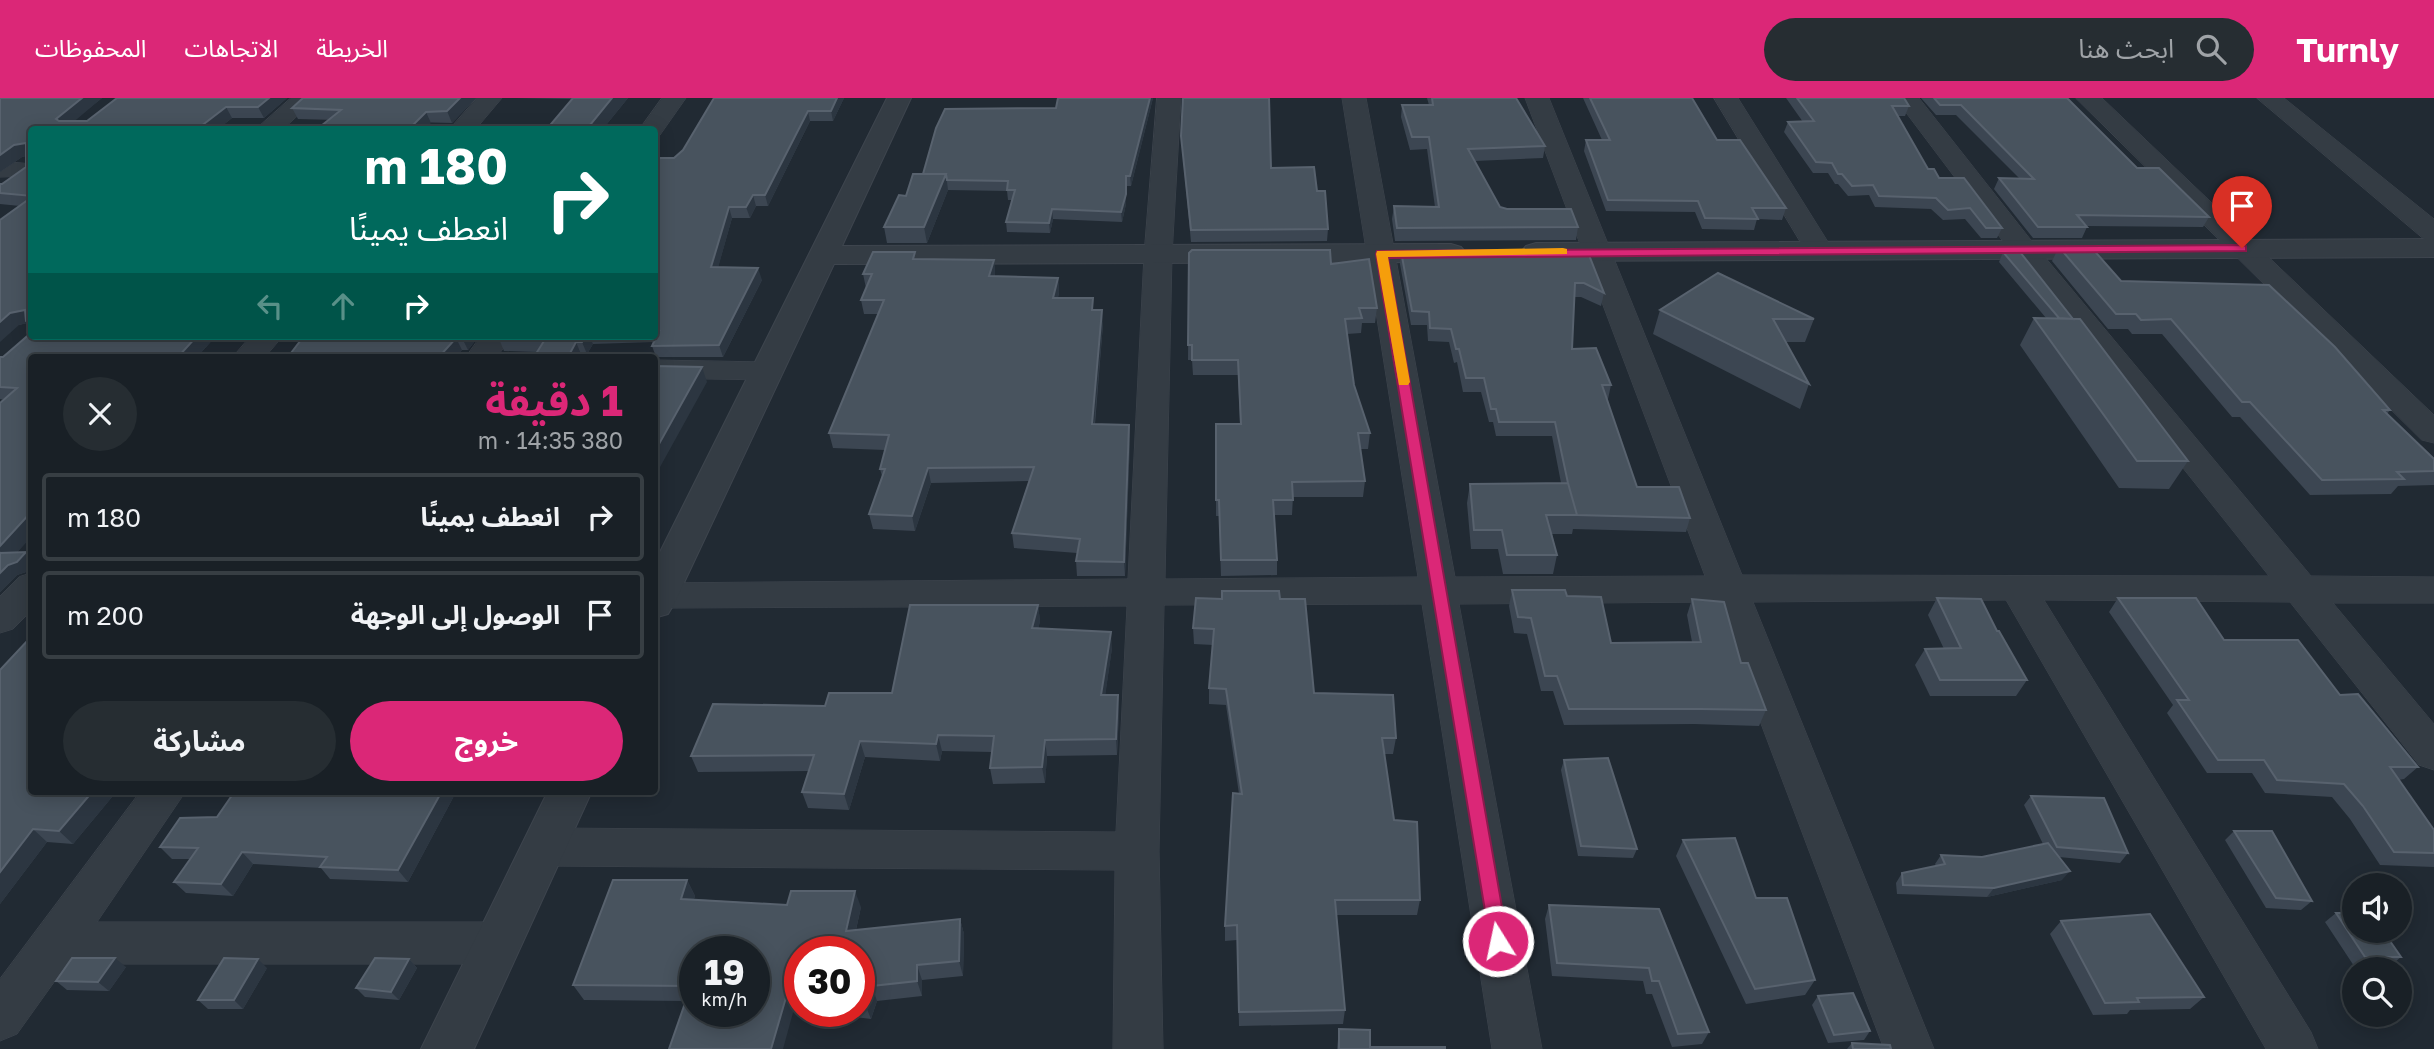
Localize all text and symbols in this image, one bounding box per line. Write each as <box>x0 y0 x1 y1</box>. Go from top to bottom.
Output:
search box <box>1764 18 2254 81</box>
icon: search <box>2192 30 2230 68</box>
text: Turnly <box>2296 30 2399 69</box>
text: المحفوظات <box>35 33 146 62</box>
text: الاتجاهات <box>184 33 278 62</box>
text: الخريطة <box>316 33 388 62</box>
text: ابحث هنا <box>2078 33 2174 64</box>
text: 180 m <box>364 136 508 195</box>
icon: right <box>532 154 623 245</box>
pin <box>2212 176 2272 248</box>
icon: arrive <box>2223 187 2261 225</box>
text: انعطف يمينًا <box>349 209 508 247</box>
icon: left <box>251 287 289 325</box>
icon: ahead <box>324 287 362 325</box>
icon: right <box>397 287 435 325</box>
text: 1 دقيقة <box>485 375 623 425</box>
button: close <box>63 377 137 451</box>
text: 380 m · 14:35 <box>478 426 623 454</box>
icon: right <box>581 498 619 536</box>
text: انعطف يمينًا <box>421 501 560 532</box>
text: 180 m <box>67 502 141 533</box>
icon: arrive <box>581 596 619 634</box>
text: الوصول إلى الوجهة <box>351 599 560 630</box>
text: 200 m <box>67 600 144 631</box>
button: مشاركة <box>63 701 336 781</box>
button: خروج <box>350 701 623 781</box>
map controls <box>2342 873 2412 1027</box>
button: sound <box>2342 873 2412 943</box>
position arrow <box>1461 904 1535 978</box>
speed limit sign: 30 <box>784 936 875 1027</box>
text: 19 <box>704 951 745 993</box>
button: search <box>2342 957 2412 1027</box>
text: km/h <box>702 988 747 1010</box>

